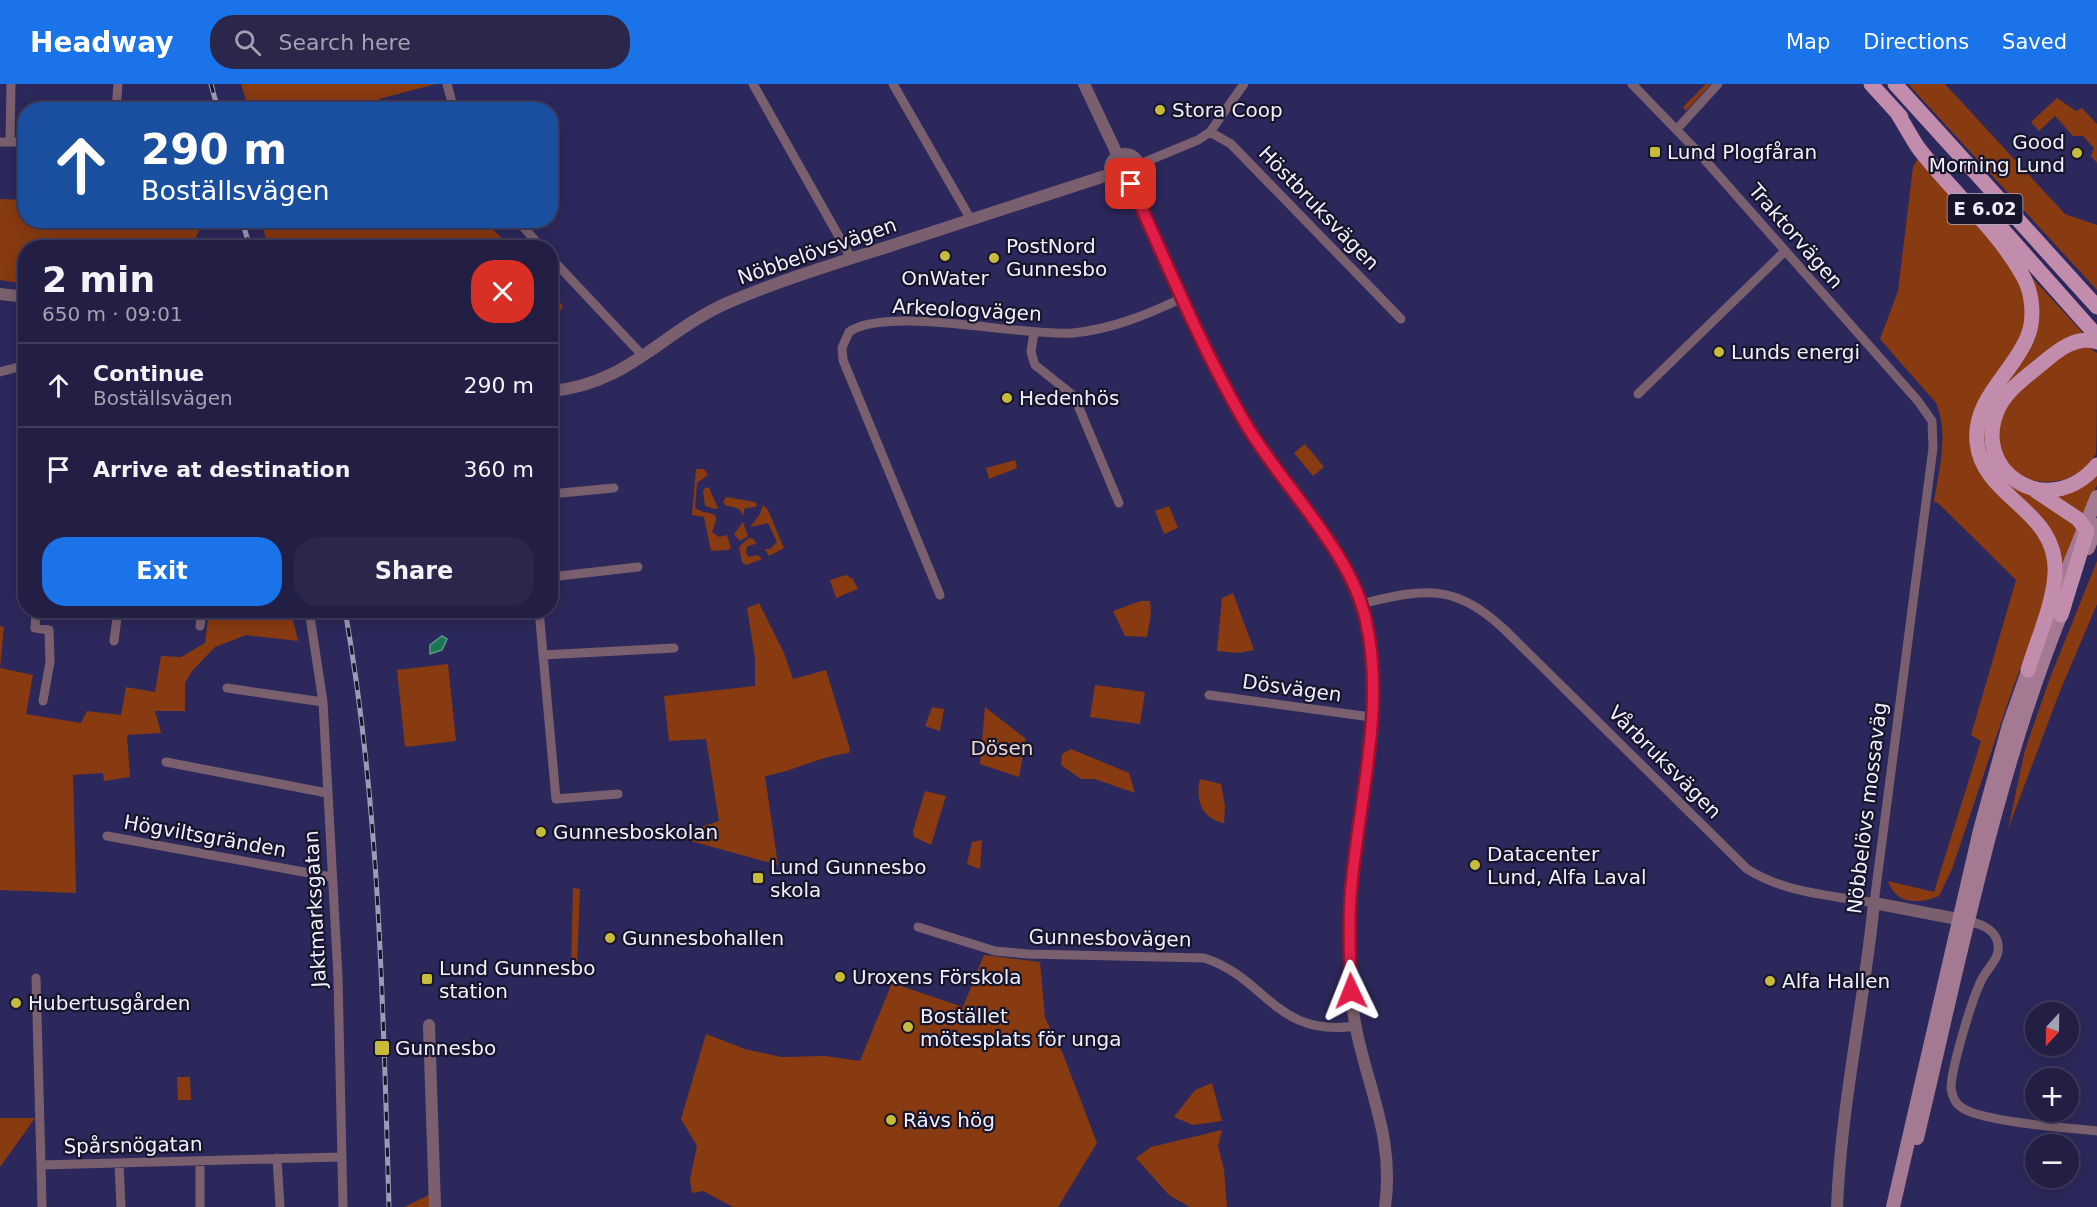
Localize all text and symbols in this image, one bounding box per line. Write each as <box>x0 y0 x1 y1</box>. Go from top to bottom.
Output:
search box <box>210 15 630 69</box>
text: Headway <box>30 26 174 59</box>
icon: search <box>231 26 264 59</box>
text: Search here <box>279 30 411 55</box>
text: Map <box>1786 30 1830 54</box>
text: Directions <box>1863 30 1969 54</box>
text: Saved <box>2002 30 2067 54</box>
place label: Stora Coop <box>1172 98 1283 122</box>
marker: Stora Coop <box>1153 103 1167 117</box>
text: 290 m <box>141 125 287 174</box>
icon: ahead <box>42 126 120 204</box>
place label: Good Morning Lund <box>1929 130 2065 177</box>
place label: Lund Plogfåran <box>1667 140 1817 164</box>
street label: Höstbruksvägen <box>1254 141 1384 275</box>
marker: Lund Plogfåran <box>1648 145 1662 159</box>
marker: Good Morning Lund <box>2070 146 2084 160</box>
pin <box>1105 158 1156 209</box>
icon: arrive <box>1114 167 1147 200</box>
text: Boställsvägen <box>141 175 330 206</box>
street label: Traktorvägen <box>1743 178 1848 293</box>
road number: E 6.02 <box>1948 194 2022 224</box>
street label: Nöbbelövsvägen <box>734 213 900 289</box>
place label: PostNord Gunnesbo <box>1006 234 1107 281</box>
marker: OnWater <box>938 249 952 263</box>
marker: PostNord Gunnesbo <box>987 251 1001 265</box>
text: 2 min <box>42 259 155 300</box>
button: close <box>471 260 534 323</box>
place label: OnWater <box>901 266 990 290</box>
street label: Arkeologvägen <box>892 294 1042 326</box>
text: 650 m · 09:01 <box>42 302 183 326</box>
place label: Lunds energi <box>1731 340 1860 364</box>
marker: Lunds energi <box>1712 345 1726 359</box>
text: Continue <box>93 361 204 386</box>
icon: ahead <box>42 369 75 402</box>
text: 290 m <box>464 373 534 398</box>
text: Boställsvägen <box>93 386 233 410</box>
place label: Hedenhös <box>1019 386 1119 410</box>
marker: Hedenhös <box>1000 391 1014 405</box>
icon: arrive <box>42 453 75 486</box>
text: Arrive at destination <box>93 457 350 482</box>
text: 360 m <box>464 457 534 482</box>
button: Exit <box>42 537 282 606</box>
button: Share <box>294 537 534 606</box>
street label: Dösvägen <box>1241 669 1343 707</box>
street label: Vårbruksvägen <box>1603 700 1727 824</box>
street label: Nöbbelövs mossaväg <box>1842 701 1892 915</box>
park label: Dösen <box>970 736 1034 760</box>
street label: Högviltsgränden <box>122 810 288 862</box>
place label: Gunnesboskolan <box>553 820 718 844</box>
marker: Gunnesboskolan <box>534 825 548 839</box>
street label: Jaktmarksgatan <box>299 830 331 990</box>
place label: Datacenter Lund, Alfa Laval <box>1487 842 1647 889</box>
place label: Lund Gunnesbo skola <box>770 855 926 902</box>
marker: Datacenter Lund, Alfa Laval <box>1468 858 1482 872</box>
marker: Lund Gunnesbo skola <box>751 871 765 885</box>
street label: Gunnesbovägen <box>1028 925 1192 951</box>
place label: Gunnesbohallen <box>622 926 784 950</box>
marker: Gunnesbohallen <box>603 931 617 945</box>
place label: Lund Gunnesbo station <box>439 956 595 1003</box>
position arrow <box>1319 959 1383 1023</box>
place label: Uroxens Förskola <box>852 965 1022 989</box>
place label: Alfa Hallen <box>1782 969 1890 993</box>
marker: Uroxens Förskola <box>833 970 847 984</box>
marker: Lund Gunnesbo station <box>420 972 434 986</box>
marker: Alfa Hallen <box>1763 974 1777 988</box>
place label: Hubertusgården <box>28 991 190 1015</box>
marker: Hubertusgården <box>9 996 23 1010</box>
north arrow <box>2025 1002 2079 1056</box>
map controls <box>2025 1002 2079 1188</box>
place label: Bostället mötesplats för unga <box>920 1004 1122 1051</box>
marker: Bostället mötesplats för unga <box>901 1020 915 1034</box>
place label: Gunnesbo <box>395 1036 496 1060</box>
marker: Gunnesbo <box>373 1039 391 1057</box>
button: + <box>2025 1068 2079 1122</box>
place label: Rävs hög <box>903 1108 995 1132</box>
marker: Rävs hög <box>884 1113 898 1127</box>
street label: Spårsnögatan <box>63 1132 203 1158</box>
button: − <box>2025 1134 2079 1188</box>

